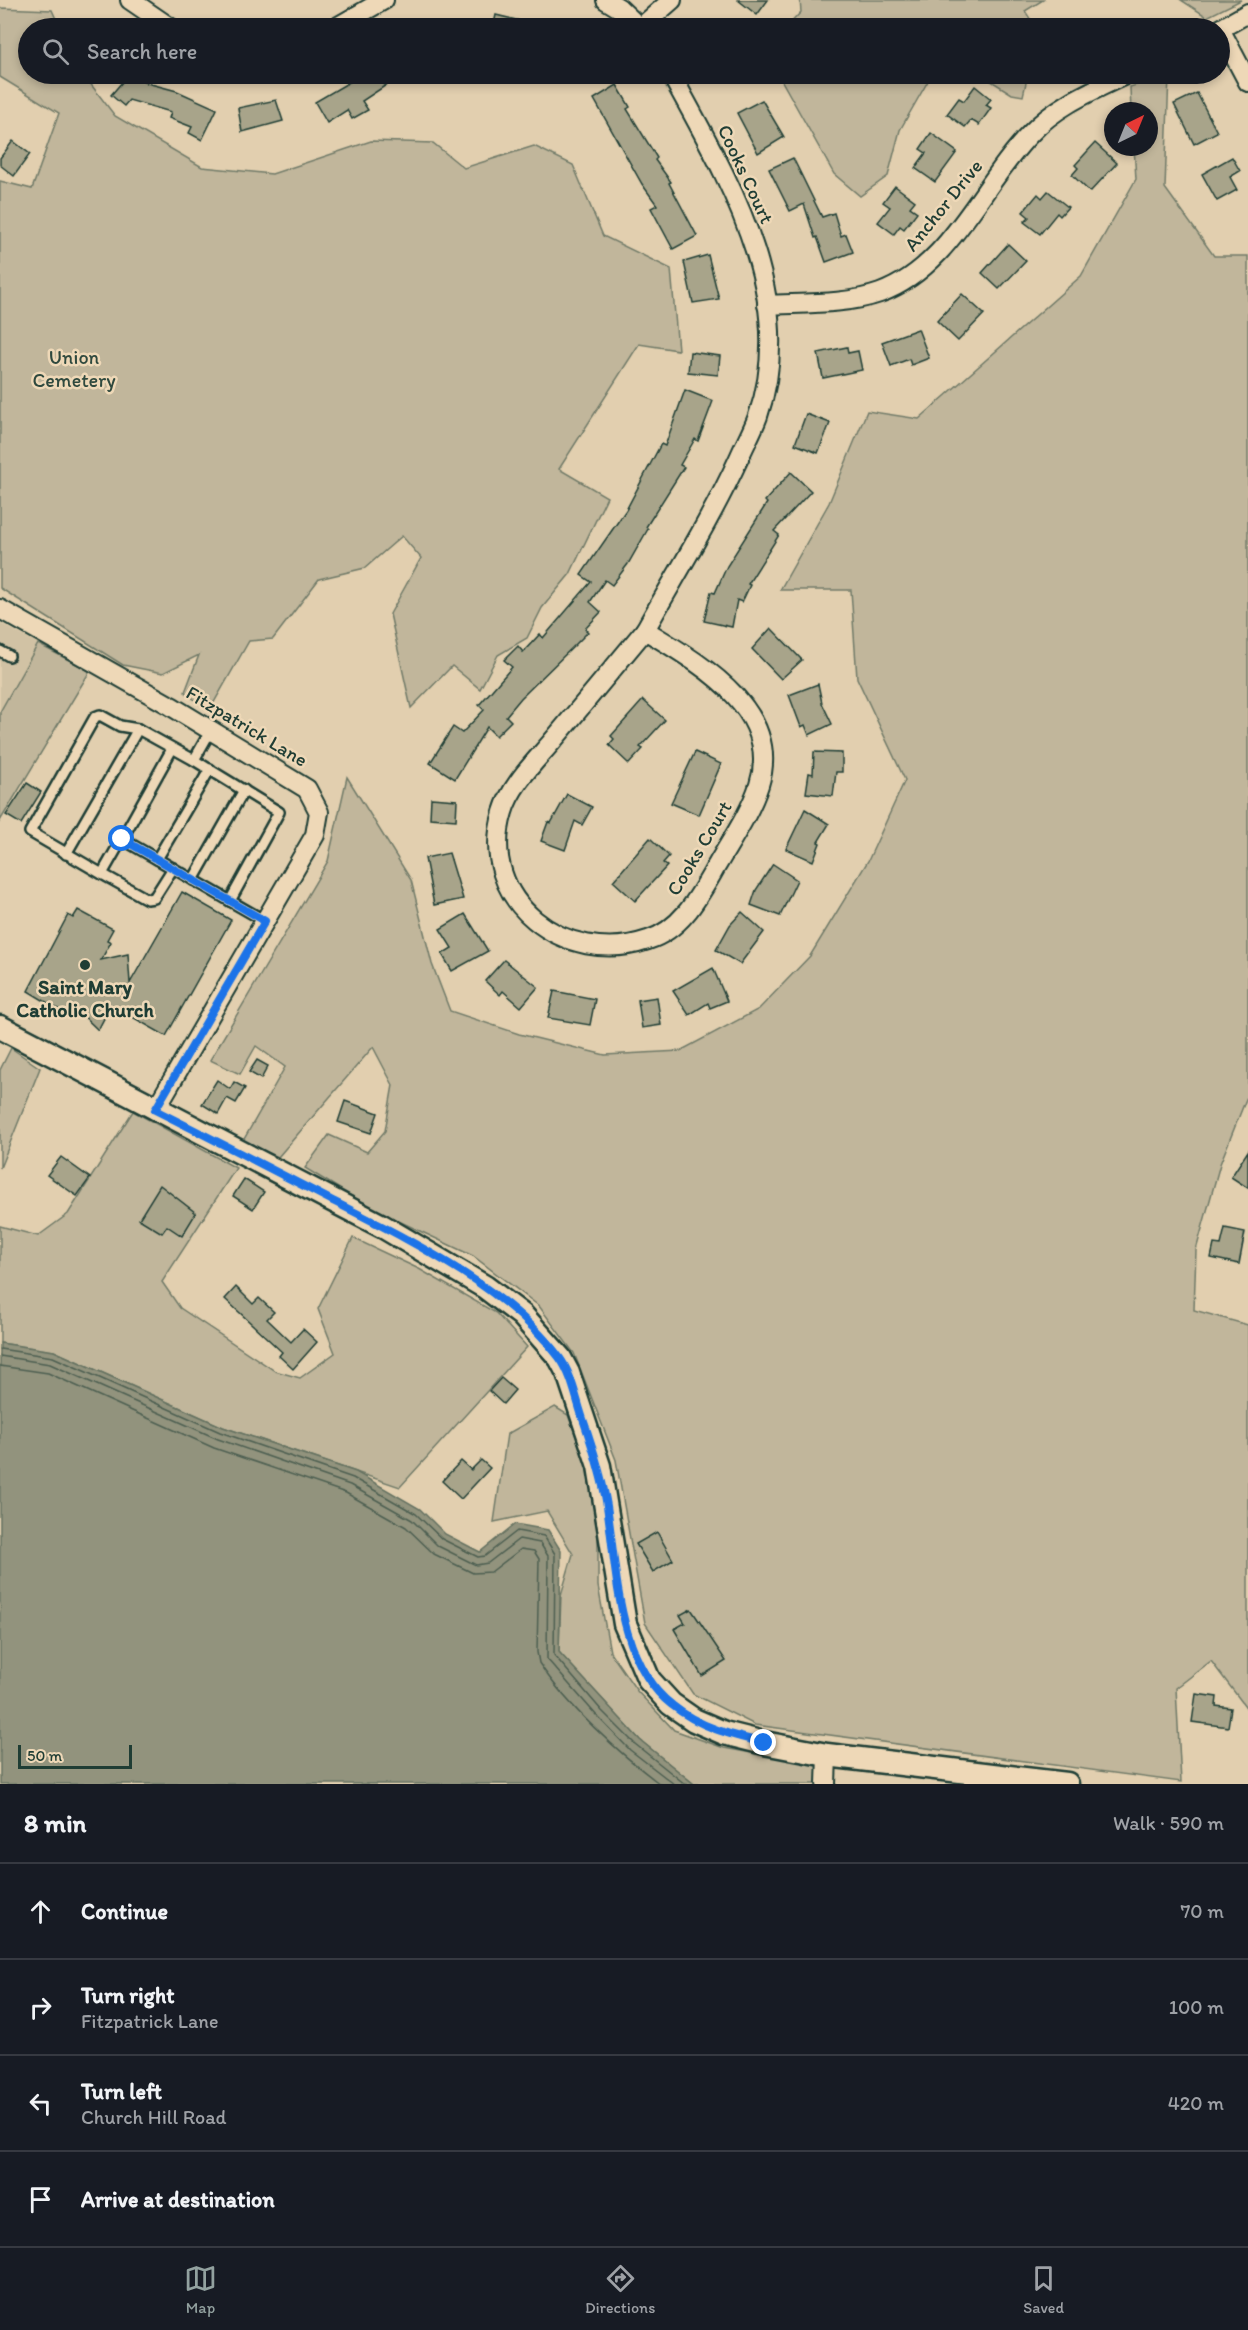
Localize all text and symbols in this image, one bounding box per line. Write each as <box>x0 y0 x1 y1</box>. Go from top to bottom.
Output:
search box <box>18 18 1230 84</box>
icon: search <box>39 35 72 68</box>
text: Search here <box>87 38 197 65</box>
north arrow <box>1104 102 1158 156</box>
street label: Cooks Court <box>713 121 779 227</box>
street label: Anchor Drive <box>899 154 987 256</box>
park label: Union Cemetery <box>32 345 116 392</box>
street label: Fitzpatrick Lane <box>182 680 312 772</box>
street label: Cooks Court <box>661 796 737 900</box>
route start <box>108 825 134 851</box>
marker: Saint Mary Catholic Church <box>78 958 92 972</box>
place label: Saint Mary Catholic Church <box>16 975 154 1022</box>
route end <box>750 1729 776 1755</box>
scale bar <box>18 1742 132 1770</box>
text: 50 m <box>27 1746 62 1765</box>
text: 8 min <box>24 1807 86 1839</box>
text: Walk · 590 m <box>1113 1811 1224 1835</box>
icon: ahead <box>24 1895 57 1928</box>
text: Continue <box>81 1898 168 1925</box>
text: 70 m <box>1180 1899 1224 1923</box>
text: Turn right <box>81 1982 175 2009</box>
icon: right <box>24 1991 57 2024</box>
text: 100 m <box>1169 1995 1224 2019</box>
text: Fitzpatrick Lane <box>81 2009 218 2033</box>
text: Turn left <box>81 2078 162 2105</box>
icon: left <box>24 2087 57 2120</box>
text: 420 m <box>1168 2091 1224 2115</box>
text: Church Hill Road <box>81 2105 227 2129</box>
icon: arrive <box>24 2183 57 2216</box>
text: Arrive at destination <box>81 2186 275 2213</box>
tab: Map <box>184 2262 217 2317</box>
tab: Directions <box>585 2262 655 2317</box>
tab: Saved <box>1023 2262 1064 2317</box>

